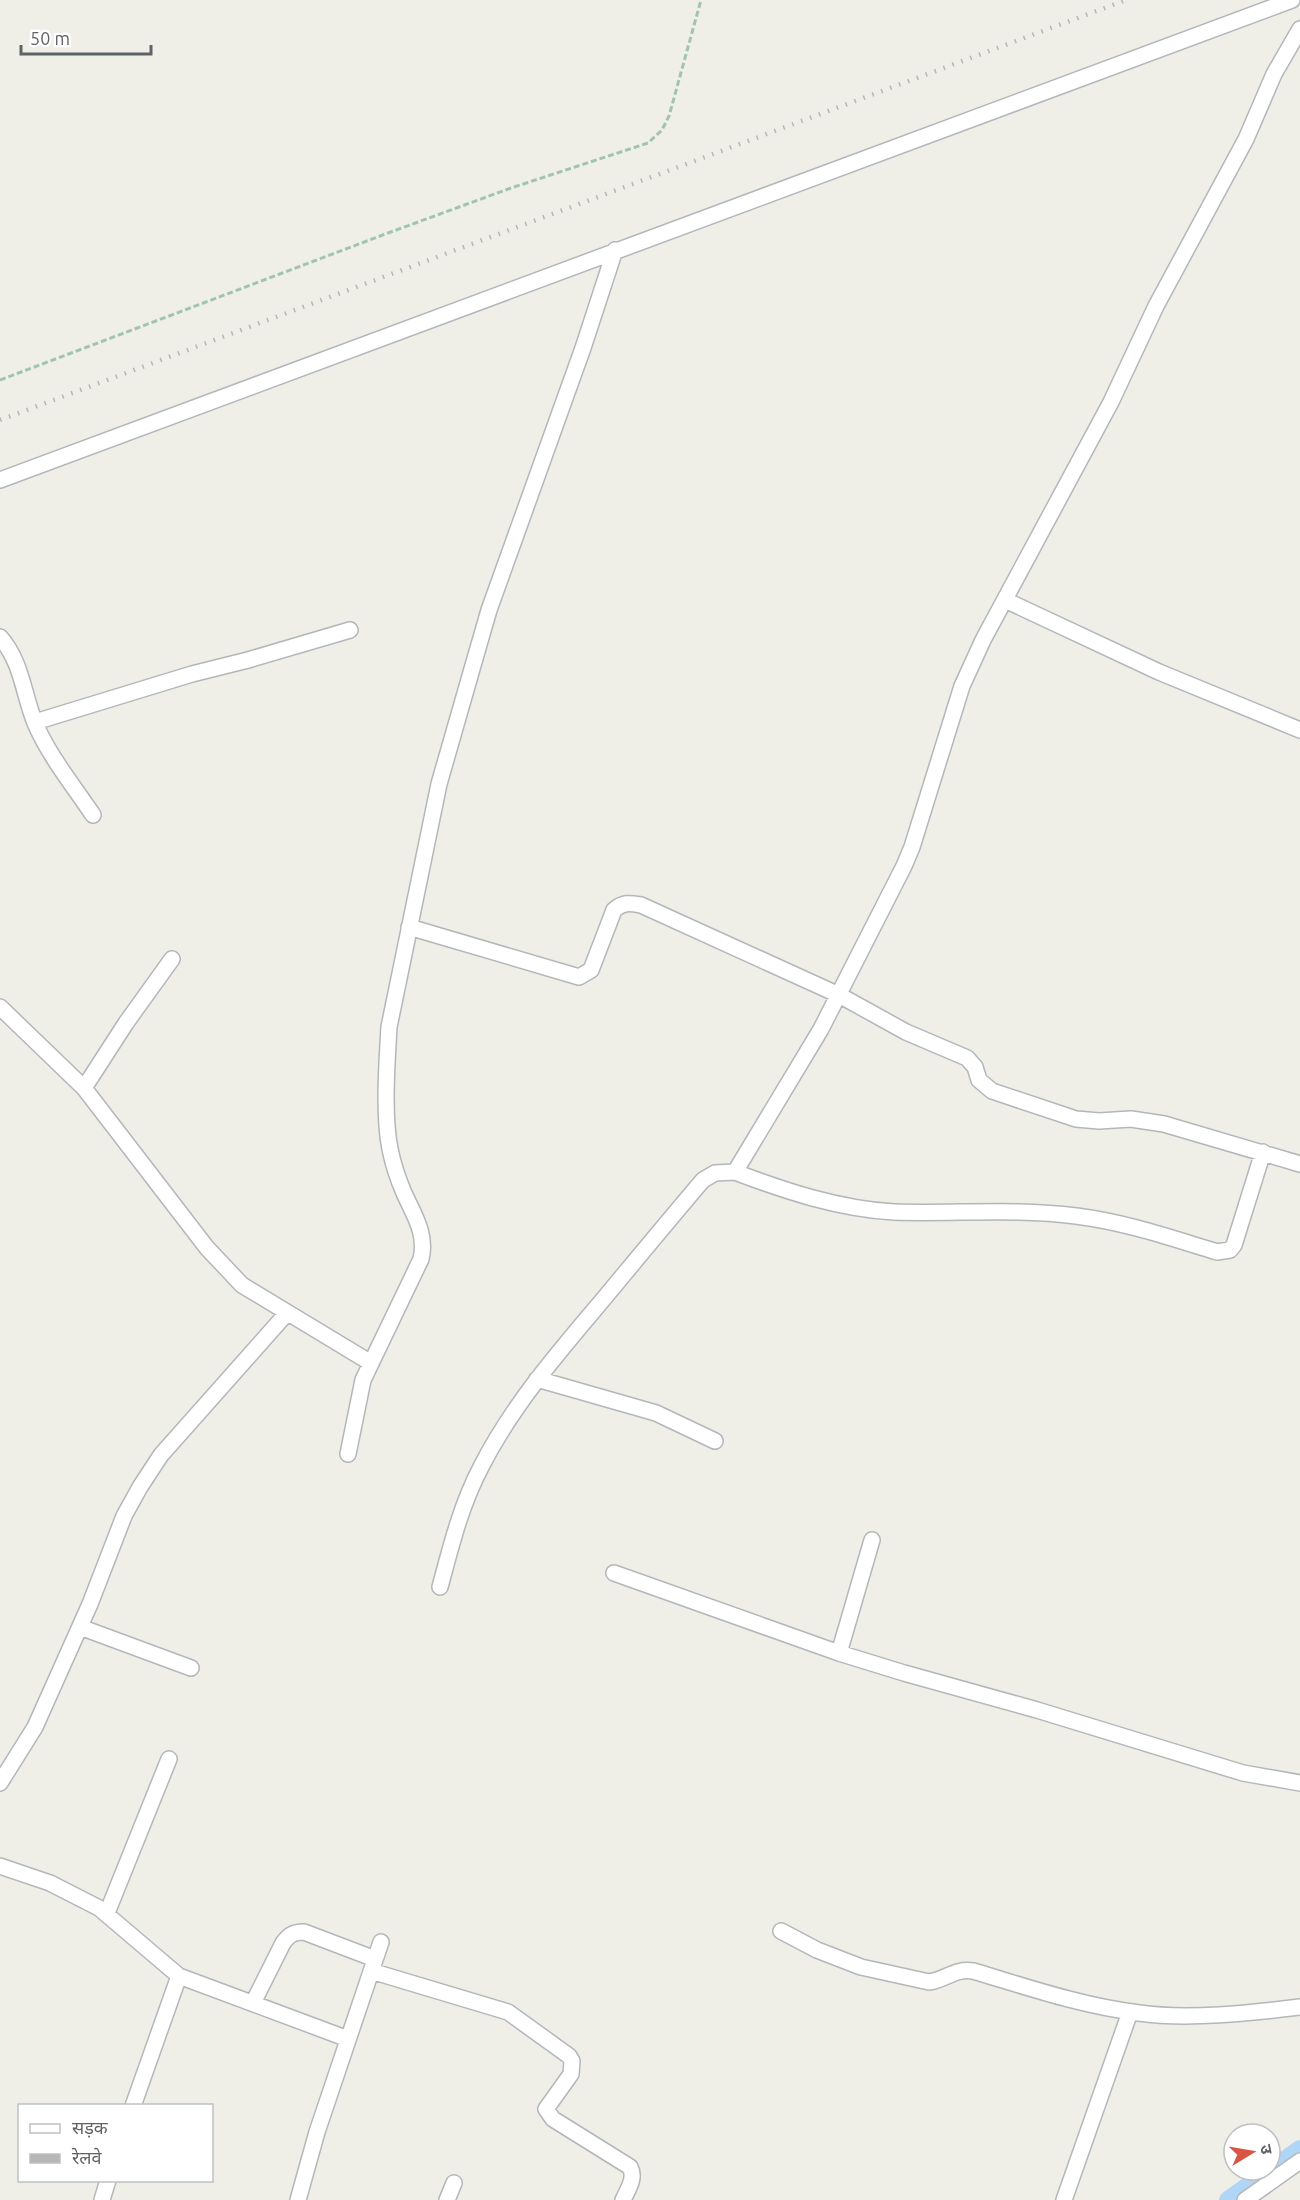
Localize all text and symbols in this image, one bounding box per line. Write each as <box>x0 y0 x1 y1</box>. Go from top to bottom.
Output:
scale bar <box>21 18 152 56</box>
text: 50 m <box>30 28 70 48</box>
legend <box>18 2104 213 2182</box>
text: सड़क <box>72 2117 109 2138</box>
north arrow <box>1222 2122 1282 2182</box>
text: उ <box>1257 2143 1277 2156</box>
text: रेलवे <box>71 2147 103 2167</box>

